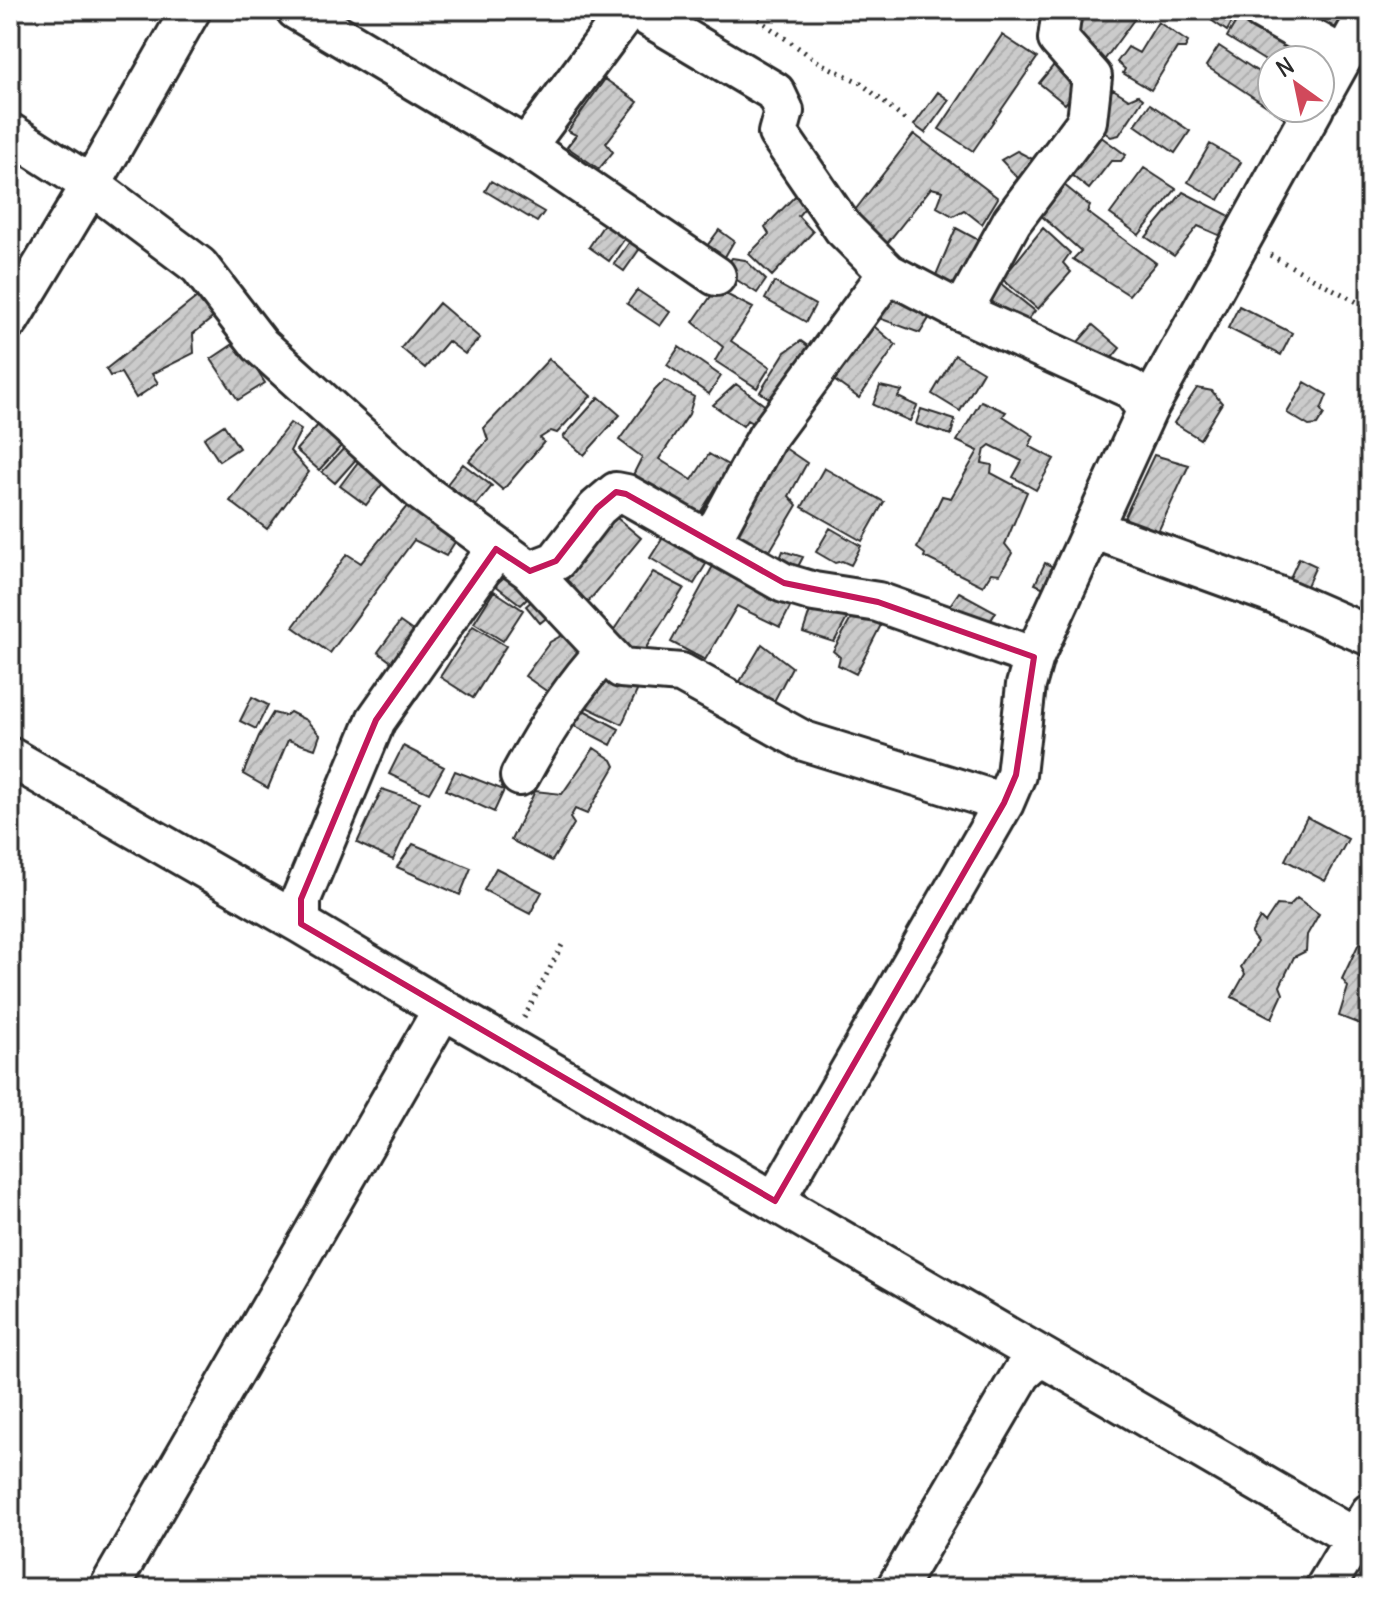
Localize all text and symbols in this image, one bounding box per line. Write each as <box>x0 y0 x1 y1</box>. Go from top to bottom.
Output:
north arrow <box>1256 44 1336 124</box>
text: N <box>1271 51 1299 83</box>

